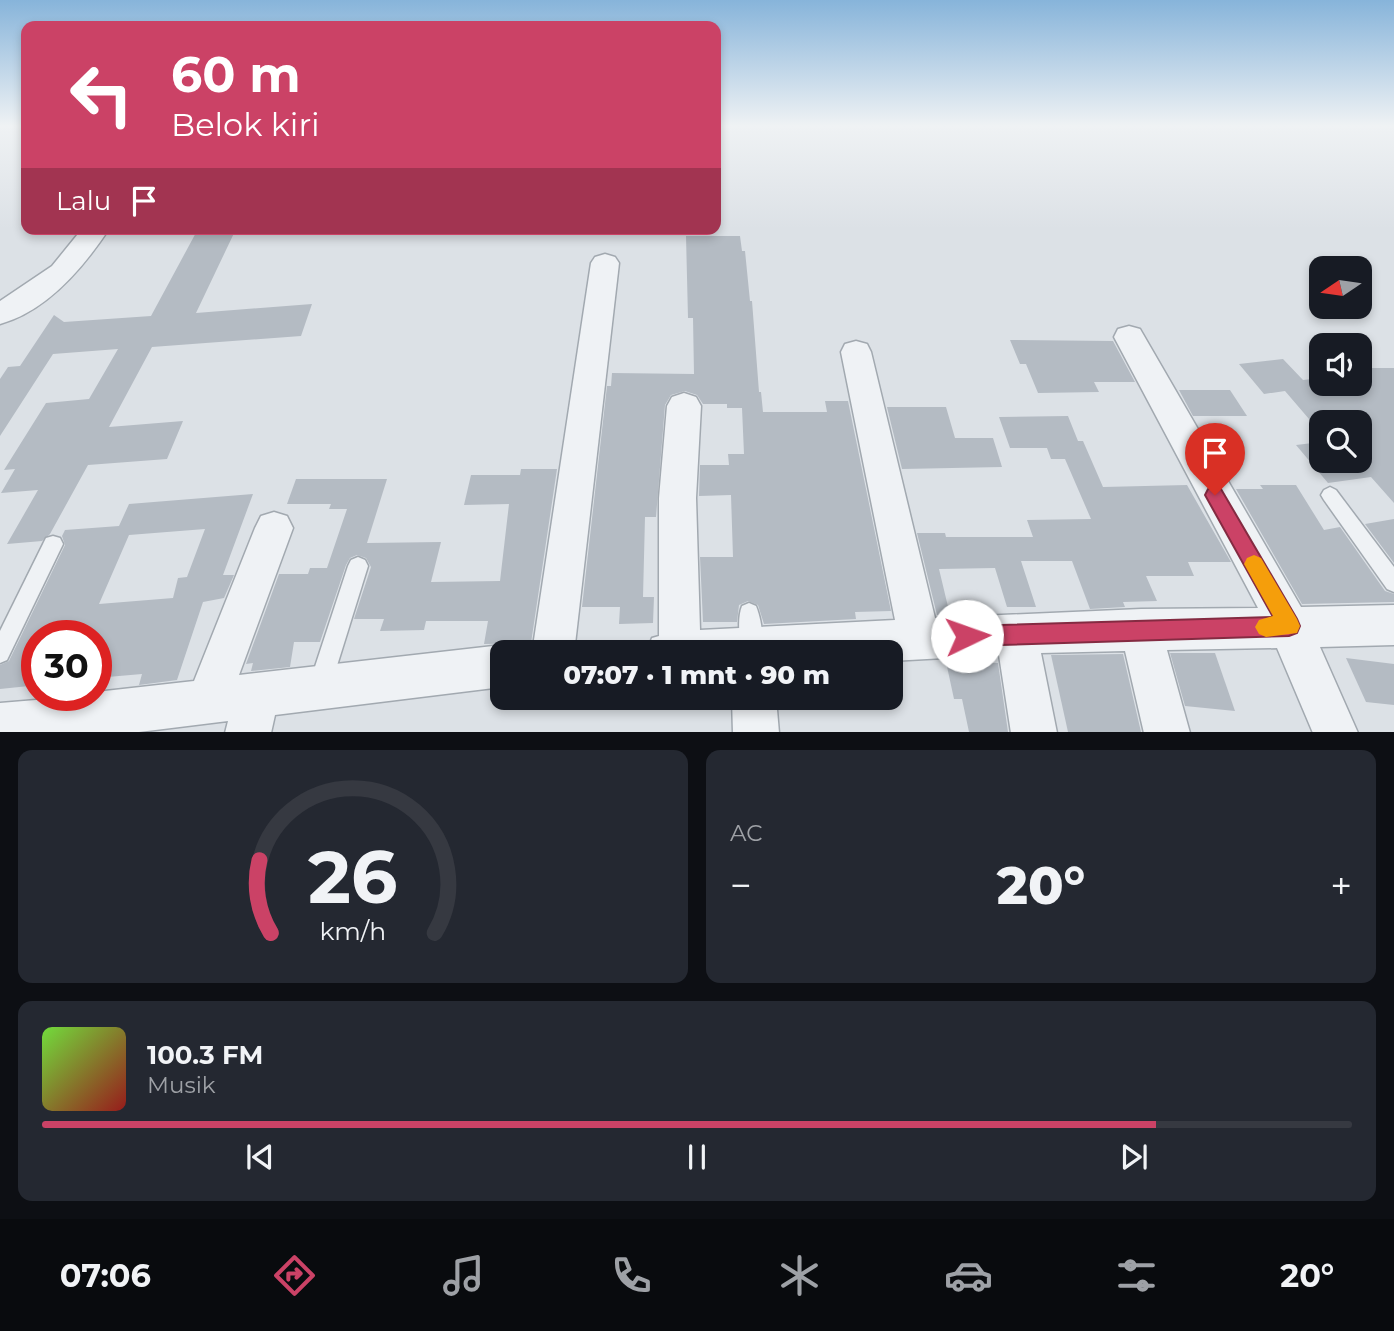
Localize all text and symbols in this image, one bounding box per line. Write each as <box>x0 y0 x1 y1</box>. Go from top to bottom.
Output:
text: 60 m <box>171 45 301 104</box>
icon: left <box>56 49 147 140</box>
text: Belok kiri <box>171 105 320 144</box>
icon: arrive <box>125 182 163 220</box>
text: Lalu <box>56 185 111 217</box>
north arrow <box>1309 256 1372 318</box>
map controls <box>1309 256 1372 473</box>
button: sound <box>1309 333 1372 396</box>
button: search <box>1309 410 1372 473</box>
pin <box>1185 423 1245 495</box>
icon: arrive <box>1196 434 1234 472</box>
position arrow <box>930 599 1004 673</box>
speed limit sign: 30 <box>21 620 112 711</box>
text: 07:07 · 1 mnt · 90 m <box>563 659 830 691</box>
text: AC <box>730 819 763 847</box>
text: 26 <box>308 833 398 921</box>
text: 20° <box>997 854 1085 917</box>
text: − <box>730 862 752 909</box>
text: + <box>1330 862 1352 909</box>
text: km/h <box>320 915 386 945</box>
text: 100.3 FM <box>147 1039 263 1071</box>
text: Musik <box>147 1071 216 1099</box>
icon: previous <box>241 1138 279 1176</box>
icon: pause <box>678 1138 716 1176</box>
icon: next <box>1115 1138 1153 1176</box>
icon: directions <box>270 1251 319 1300</box>
icon: music <box>439 1251 488 1300</box>
icon: phone <box>607 1251 656 1300</box>
icon: climate <box>775 1251 824 1300</box>
icon: car <box>944 1251 993 1300</box>
icon: filters <box>1112 1251 1161 1300</box>
text: 07:06 <box>60 1256 151 1295</box>
text: 20° <box>1280 1256 1334 1295</box>

